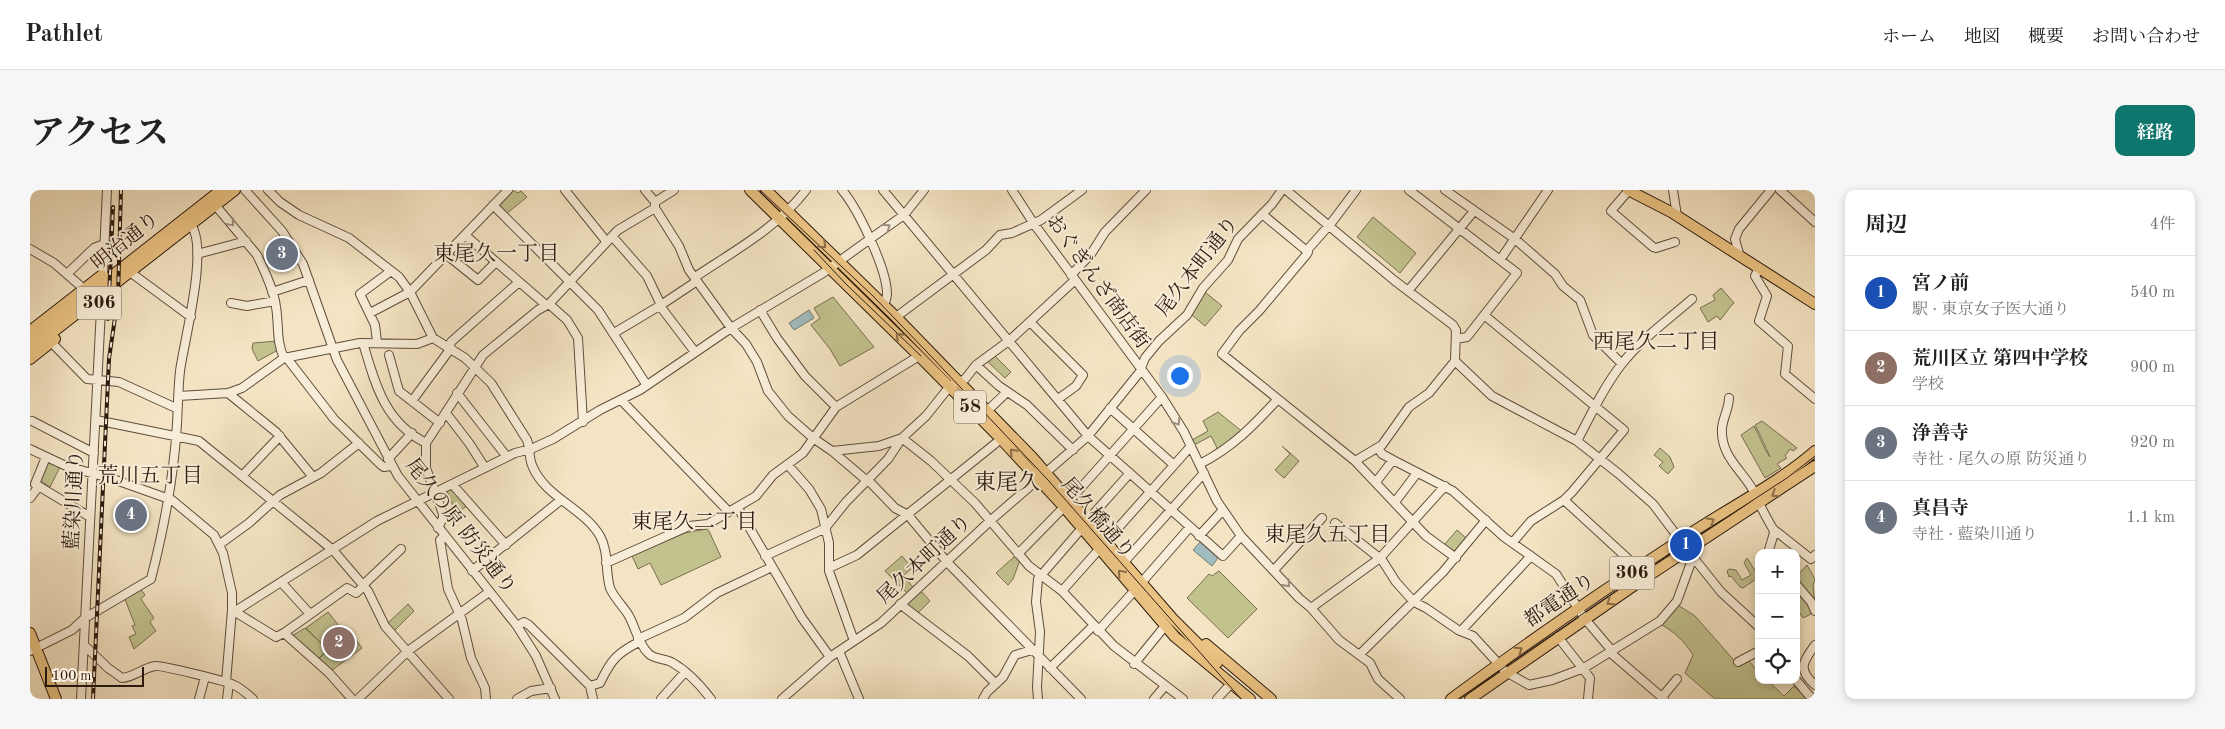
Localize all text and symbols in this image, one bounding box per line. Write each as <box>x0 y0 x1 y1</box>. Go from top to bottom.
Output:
text: Pathlet <box>25 23 103 47</box>
text: ホーム <box>1882 28 1936 46</box>
text: 地図 <box>1964 28 2000 46</box>
text: 概要 <box>2028 28 2064 46</box>
text: お問い合わせ <box>2092 28 2200 46</box>
button: 経路 <box>2115 105 2195 156</box>
text: アクセス <box>30 117 169 152</box>
street label: 明治通り <box>87 208 163 275</box>
street label: おぐぎんざ商店街 <box>1042 210 1154 353</box>
street label: 尾久本町通り <box>1152 212 1243 320</box>
text: 周辺 <box>1865 215 1907 236</box>
text: 4件 <box>2150 217 2175 233</box>
one-way arrow <box>225 218 234 227</box>
one-way arrow <box>881 224 891 233</box>
pin: 3 <box>266 235 298 273</box>
one-way arrow <box>818 239 827 248</box>
district label: 東尾久一丁目 <box>433 242 559 265</box>
text: 宮ノ前 <box>1912 275 1969 294</box>
text: 1 <box>1876 285 1886 301</box>
text: 540 m <box>2130 285 2175 301</box>
road number: 306 <box>76 286 122 320</box>
text: 駅 · 東京女子医大通り <box>1912 302 2069 318</box>
district label: 西尾久二丁目 <box>1593 330 1719 353</box>
one-way arrow <box>896 333 905 342</box>
text: 荒川区立 第四中学校 <box>1912 350 2088 369</box>
text: 2 <box>1876 360 1886 376</box>
text: 900 m <box>2130 360 2175 376</box>
your location <box>1167 363 1193 389</box>
text: 学校 <box>1912 377 1944 393</box>
road number: 58 <box>954 390 986 423</box>
one-way arrow <box>1171 417 1181 426</box>
text: 浄善寺 <box>1912 425 1969 444</box>
text: 3 <box>1876 435 1886 451</box>
text: 920 m <box>2130 435 2175 451</box>
street label: 藍染川通り <box>60 449 88 550</box>
one-way arrow <box>1010 449 1019 458</box>
text: 寺社 · 尾久の原 防災通り <box>1912 452 2090 468</box>
street label: 尾久の原 防災通り <box>401 454 520 598</box>
district label: 荒川五丁目 <box>98 464 203 487</box>
district label: 東尾久 <box>974 470 1040 494</box>
street label: 尾久橋通り <box>1057 473 1139 563</box>
one-way arrow <box>1771 488 1780 497</box>
pin: 4 <box>115 496 147 534</box>
text: 真昌寺 <box>1912 500 1969 519</box>
district label: 東尾久二丁目 <box>631 510 757 533</box>
street label: 尾久本町通り <box>873 510 976 608</box>
text: 4 <box>1876 510 1886 526</box>
text: 1.1 km <box>2126 510 2175 526</box>
one-way arrow <box>1706 517 1715 527</box>
district label: 東尾久五丁目 <box>1264 523 1390 546</box>
pin: 1 <box>1670 526 1702 564</box>
text: 寺社 · 藍染川通り <box>1912 527 2037 543</box>
map controls <box>1755 549 1800 684</box>
button: + <box>1755 549 1800 594</box>
road number: 306 <box>1610 556 1654 589</box>
street label: 都電通り <box>1520 569 1599 632</box>
one-way arrow <box>1118 570 1127 579</box>
one-way arrow <box>1281 579 1290 588</box>
button: − <box>1755 594 1800 639</box>
one-way arrow <box>1606 596 1615 605</box>
pin: 2 <box>323 624 355 662</box>
button: locate <box>1755 639 1800 684</box>
one-way arrow <box>1513 647 1522 656</box>
scale bar <box>45 664 144 687</box>
text: 100 m <box>52 669 91 683</box>

